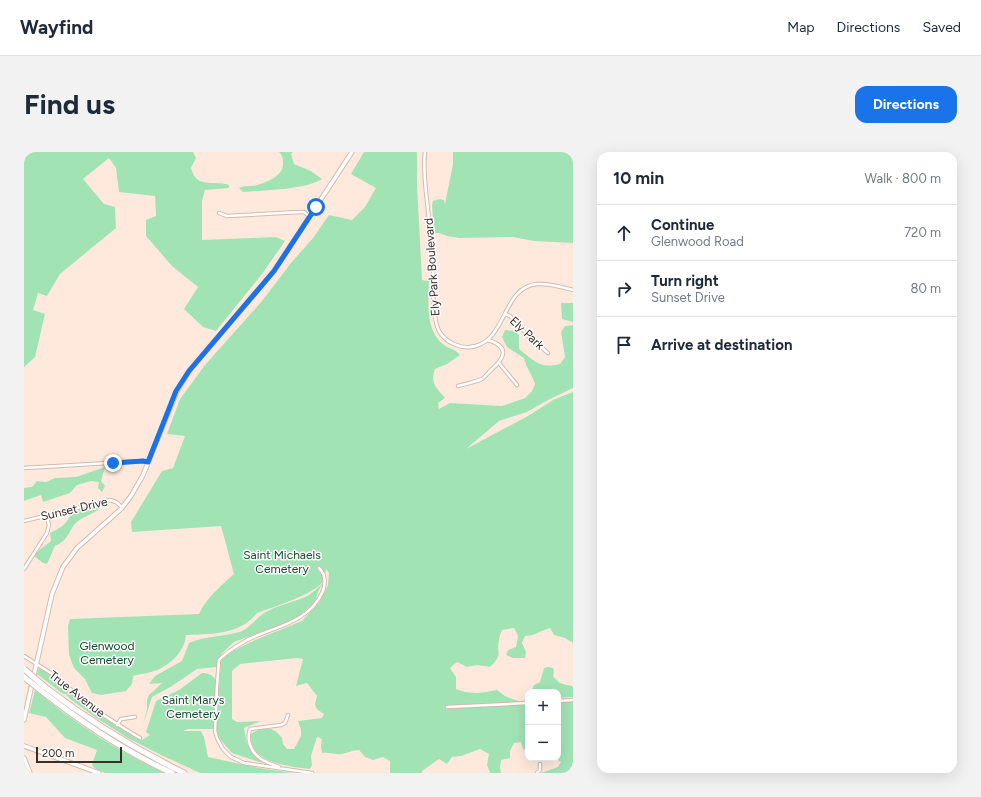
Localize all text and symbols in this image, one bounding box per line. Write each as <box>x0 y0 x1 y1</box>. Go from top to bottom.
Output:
text: Wayfind <box>20 16 93 39</box>
text: Map <box>787 19 815 36</box>
text: Directions <box>837 19 900 36</box>
text: Saved <box>922 19 961 36</box>
button: Directions <box>855 86 957 123</box>
text: Find us <box>24 87 115 121</box>
text: 10 min <box>613 168 664 188</box>
text: Walk · 800 m <box>865 171 941 186</box>
route start <box>307 198 325 216</box>
text: Continue <box>651 216 714 234</box>
street label: Ely Park Boulevard <box>422 218 442 316</box>
icon: ahead <box>613 222 635 244</box>
text: 720 m <box>904 225 941 240</box>
text: Glenwood Road <box>651 234 744 249</box>
text: Turn right <box>651 272 719 290</box>
icon: right <box>613 278 635 300</box>
text: 80 m <box>910 281 941 296</box>
text: Sunset Drive <box>651 290 725 305</box>
street label: Ely Park <box>507 314 547 353</box>
icon: arrive <box>613 334 635 356</box>
text: Arrive at destination <box>651 336 792 354</box>
route end <box>104 454 122 472</box>
street label: Sunset Drive <box>39 494 109 523</box>
park label: Saint Michaels Cemetery <box>243 548 321 576</box>
park label: Glenwood Cemetery <box>79 639 135 667</box>
street label: True Avenue <box>46 668 108 720</box>
map controls <box>525 689 561 761</box>
button: + <box>525 689 561 725</box>
park label: Saint Marys Cemetery <box>162 693 225 721</box>
button: − <box>525 725 561 761</box>
scale bar <box>36 745 122 764</box>
text: 200 m <box>42 747 74 760</box>

